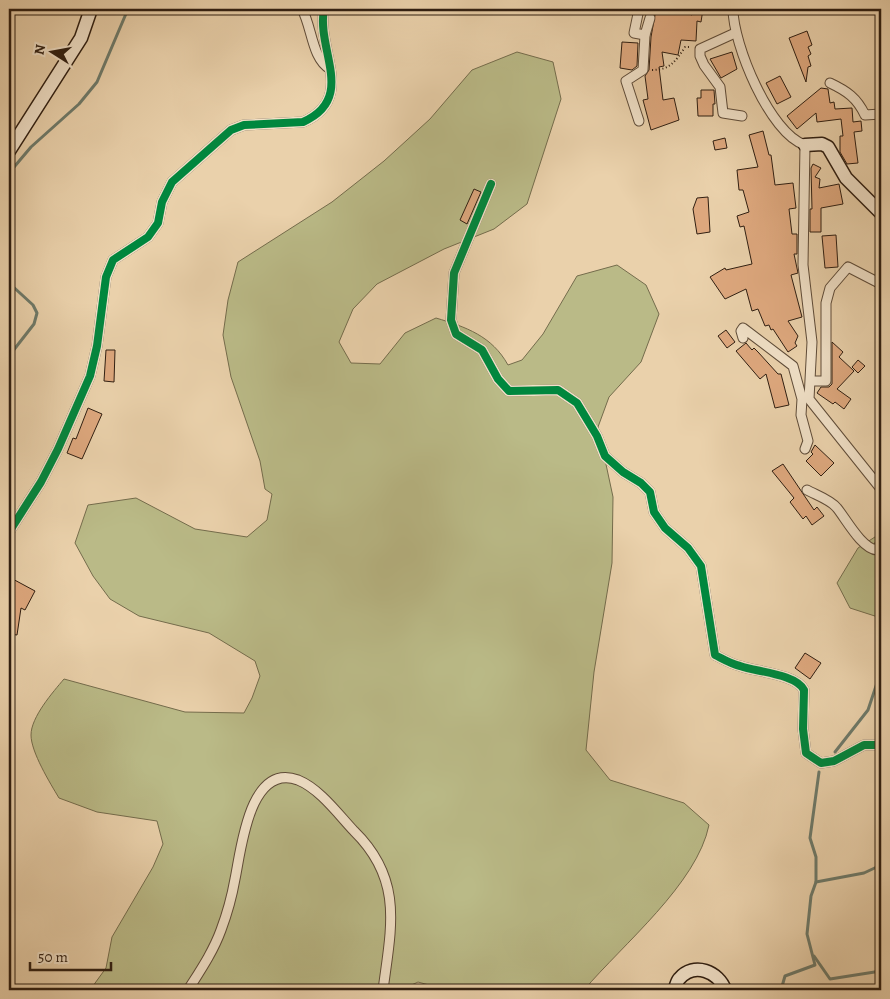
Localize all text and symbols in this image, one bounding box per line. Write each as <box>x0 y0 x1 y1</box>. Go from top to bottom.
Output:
north arrow <box>28 28 78 78</box>
text: N <box>29 43 50 56</box>
scale bar <box>30 939 111 971</box>
text: 50 m <box>38 947 68 967</box>

